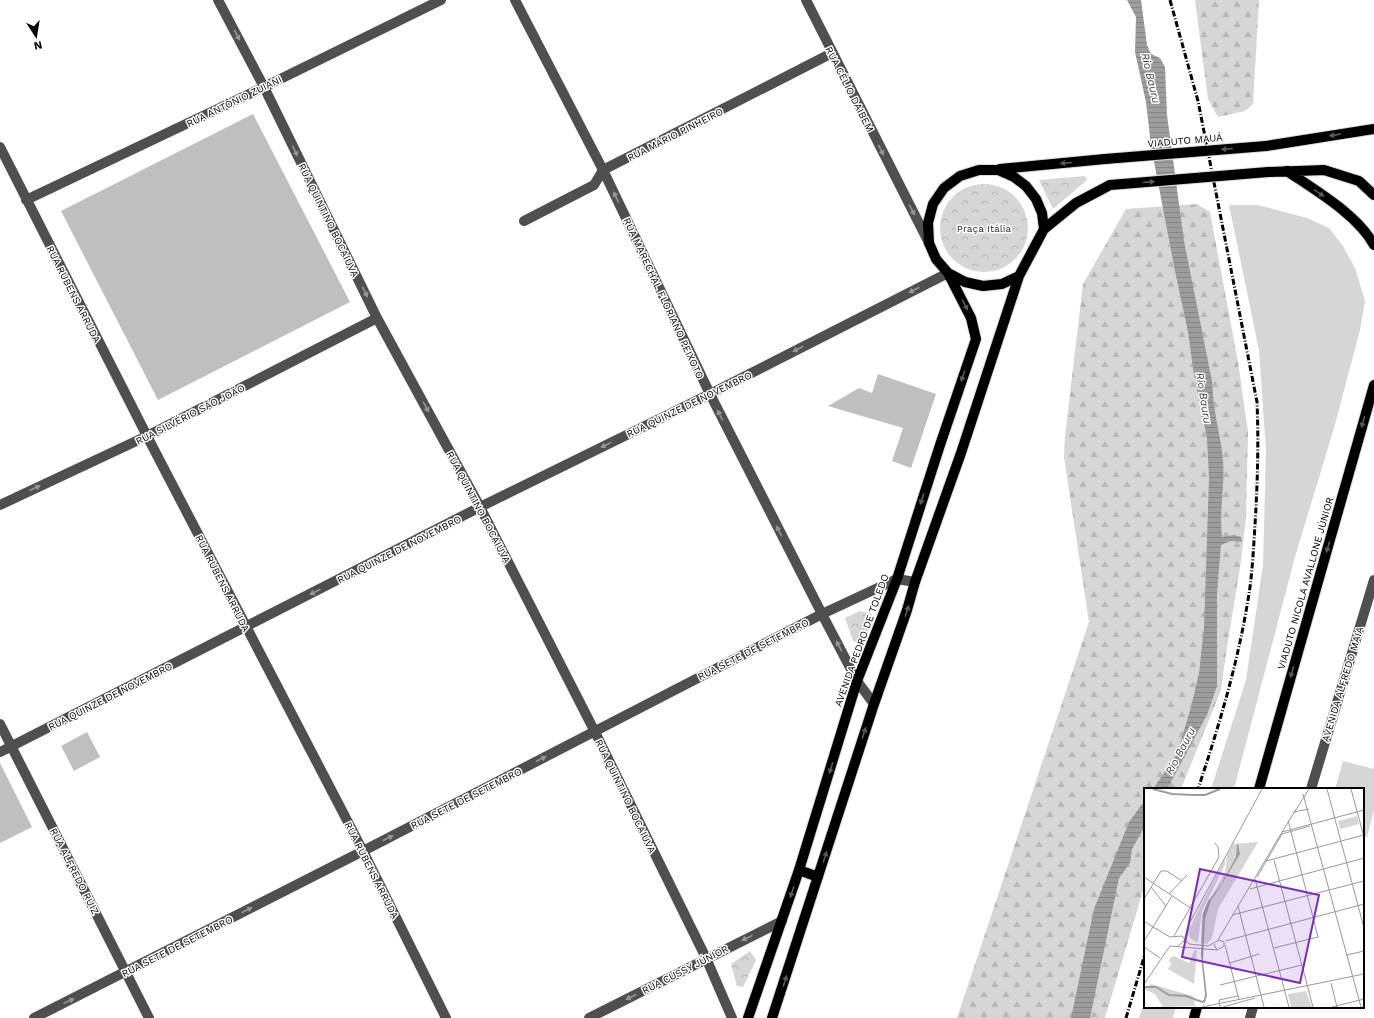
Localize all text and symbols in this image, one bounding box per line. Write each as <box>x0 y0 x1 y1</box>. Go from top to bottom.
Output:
north arrow <box>16 16 56 56</box>
one-way arrow <box>233 29 240 40</box>
text: N <box>33 38 43 52</box>
street label: RUA CÉLIO DAIBEM <box>823 45 876 134</box>
water label: Rio Bauru <box>1138 52 1163 105</box>
street label: RUA ANTÔNIO ZUIANI <box>185 74 284 129</box>
street label: RUA MÁRIO PINHEIRO <box>626 106 725 163</box>
street label: VIADUTO MAUÁ <box>1147 132 1223 149</box>
one-way arrow <box>1329 132 1342 138</box>
one-way arrow <box>878 144 884 156</box>
one-way arrow <box>292 145 298 156</box>
one-way arrow <box>1221 146 1233 152</box>
one-way arrow <box>1060 160 1072 166</box>
street label: RUA QUINTINO BOCAIUVA <box>296 162 361 279</box>
one-way arrow <box>1143 179 1155 185</box>
one-way arrow <box>1314 189 1324 197</box>
one-way arrow <box>613 191 619 202</box>
one-way arrow <box>908 204 915 216</box>
street label: RUA MARECHAL FLORIANO PEIXOTO <box>621 216 706 381</box>
park label: Praça Itália <box>957 223 1011 234</box>
street label: RUA RUBENS ARRUDA <box>44 244 103 345</box>
one-way arrow <box>362 287 368 298</box>
one-way arrow <box>908 287 919 294</box>
one-way arrow <box>962 299 968 311</box>
one-way arrow <box>792 346 804 353</box>
street label: RUA QUINZE DE NOVEMBRO <box>625 369 754 440</box>
one-way arrow <box>960 370 966 382</box>
water label: Rio Bauru <box>1193 372 1214 425</box>
street label: RUA SILVÉRIO SÃO JOÃO <box>134 382 247 447</box>
one-way arrow <box>422 401 429 413</box>
one-way arrow <box>717 409 723 421</box>
one-way arrow <box>1360 416 1366 428</box>
one-way arrow <box>601 442 612 448</box>
street label: RUA QUINTINO BOCAIUVA <box>444 449 513 565</box>
one-way arrow <box>30 485 41 491</box>
one-way arrow <box>919 494 925 506</box>
street label: VIADUTO NICOLA AVALLONE JÚNIOR <box>1276 495 1335 671</box>
street label: RUA QUINZE DE NOVEMBRO <box>335 513 463 586</box>
one-way arrow <box>776 525 782 537</box>
street label: RUA RUBENS ARRUDA <box>193 533 252 634</box>
one-way arrow <box>1325 541 1331 553</box>
street label: AVENIDA PEDRO DE TOLEDO <box>832 573 891 708</box>
one-way arrow <box>310 589 321 595</box>
one-way arrow <box>904 604 910 616</box>
street label: RUA SETE DE SETEMBRO <box>696 617 811 682</box>
street label: AVENIDA ALFREDO MAIA <box>1320 625 1365 743</box>
one-way arrow <box>835 641 842 652</box>
street label: RUA QUINZE DE NOVEMBRO <box>46 660 174 733</box>
one-way arrow <box>1289 666 1295 678</box>
water label: Rio Bauru <box>1163 725 1198 777</box>
one-way arrow <box>861 727 867 739</box>
street label: RUA QUINTINO BOCAIUVA <box>593 738 658 855</box>
one-way arrow <box>535 756 547 762</box>
one-way arrow <box>827 762 833 774</box>
street label: RUA SETE DE SETEMBRO <box>409 766 524 831</box>
inset map <box>1144 788 1364 1008</box>
street label: RUA RUBENS ARRUDA <box>342 820 401 921</box>
street label: RUA ALFREDO RUIZ <box>48 826 101 916</box>
one-way arrow <box>382 835 394 841</box>
one-way arrow <box>822 851 828 863</box>
one-way arrow <box>788 886 794 898</box>
one-way arrow <box>242 907 253 913</box>
street label: RUA SETE DE SETEMBRO <box>120 914 235 979</box>
one-way arrow <box>741 935 752 941</box>
street label: RUA CUSSY JÚNIOR <box>640 943 731 996</box>
one-way arrow <box>782 975 788 987</box>
one-way arrow <box>625 993 636 1000</box>
one-way arrow <box>63 998 75 1004</box>

